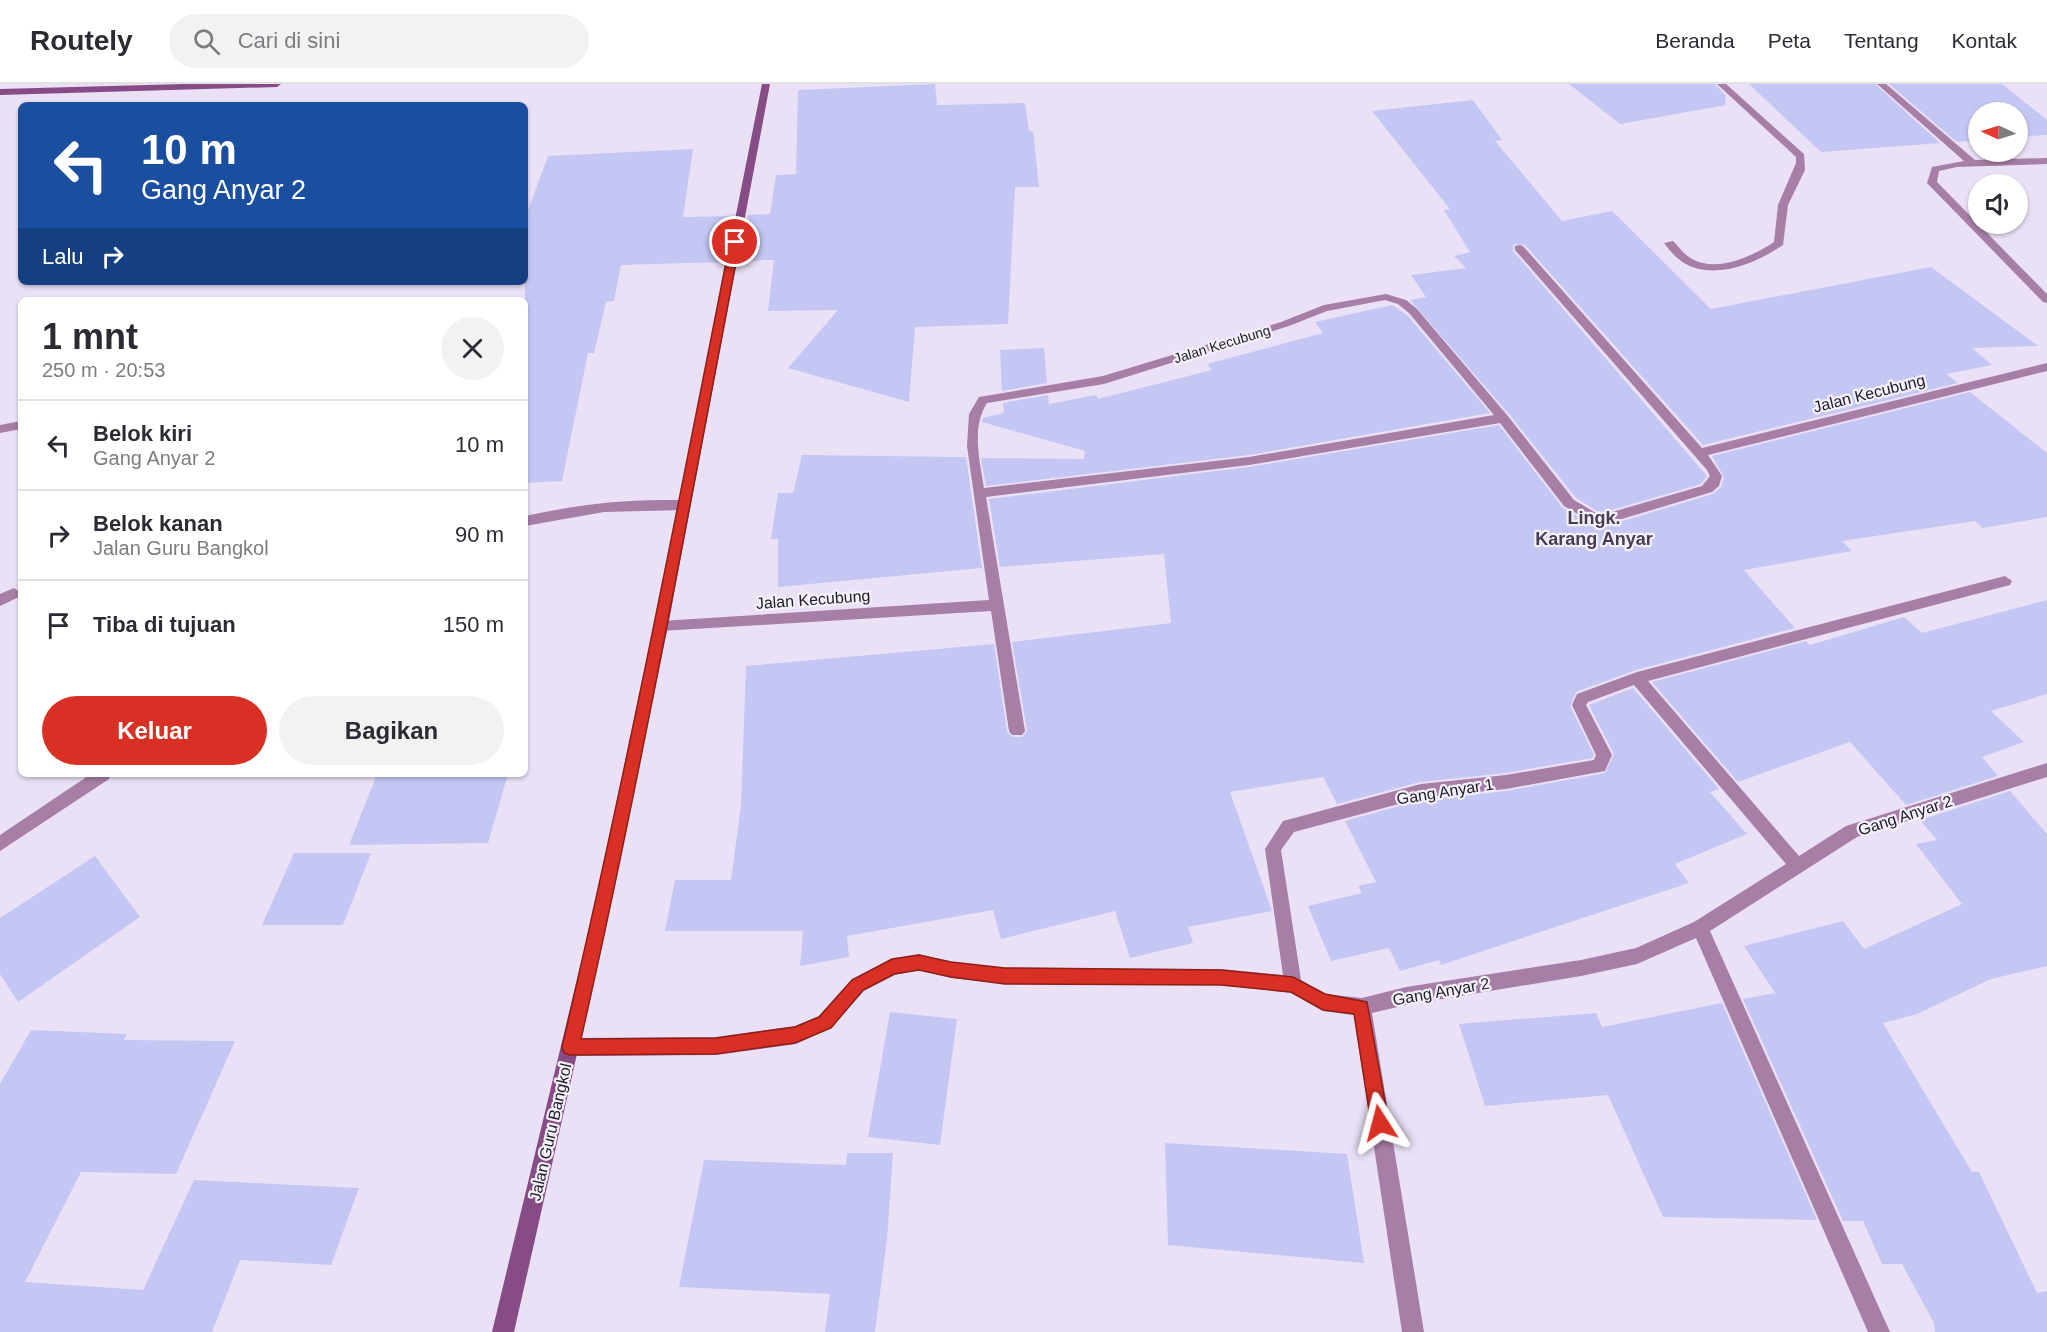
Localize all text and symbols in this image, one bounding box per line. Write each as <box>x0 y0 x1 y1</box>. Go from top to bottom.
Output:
search box <box>169 14 589 68</box>
text: Routely <box>30 25 133 56</box>
icon: search <box>190 25 223 58</box>
text: Cari di sini <box>238 28 340 53</box>
text: Beranda <box>1655 29 1735 52</box>
text: Peta <box>1768 29 1811 52</box>
text: Tentang <box>1844 29 1919 52</box>
text: Kontak <box>1952 29 2017 52</box>
north arrow <box>1968 102 2028 162</box>
map controls <box>1968 102 2028 234</box>
icon: left <box>42 126 120 204</box>
text: 10 m <box>141 126 237 173</box>
button: sound <box>1968 174 2028 234</box>
text: Gang Anyar 2 <box>141 175 306 205</box>
pin <box>709 216 760 267</box>
icon: arrive <box>718 225 751 258</box>
icon: right <box>96 240 129 273</box>
text: Lalu <box>42 244 84 269</box>
text: 1 mnt <box>42 316 138 357</box>
button: close <box>441 317 504 380</box>
street label: Jalan Kecubung <box>1172 322 1272 366</box>
text: 250 m · 20:53 <box>42 359 165 381</box>
street label: Jalan Kecubung <box>1811 371 1927 416</box>
text: Belok kiri <box>93 421 192 446</box>
icon: left <box>42 429 75 462</box>
text: 10 m <box>455 432 504 457</box>
text: Gang Anyar 2 <box>93 447 215 469</box>
district label: Lingk. Karang Anyar <box>1535 508 1653 549</box>
text: Belok kanan <box>93 511 223 536</box>
icon: right <box>42 519 75 552</box>
text: 90 m <box>455 522 504 547</box>
text: Jalan Guru Bangkol <box>93 537 269 559</box>
street label: Jalan Kecubung <box>755 587 871 612</box>
icon: arrive <box>42 609 75 642</box>
text: Tiba di tujuan <box>93 612 236 637</box>
text: 150 m <box>443 612 504 637</box>
button: Keluar <box>42 696 267 765</box>
button: Bagikan <box>279 696 504 765</box>
street label: Gang Anyar 1 <box>1395 775 1495 808</box>
street label: Gang Anyar 2 <box>1856 792 1954 839</box>
street label: Gang Anyar 2 <box>1391 975 1491 1008</box>
street label: Jalan Guru Bangkol <box>526 1062 575 1202</box>
position arrow <box>1348 1091 1412 1155</box>

